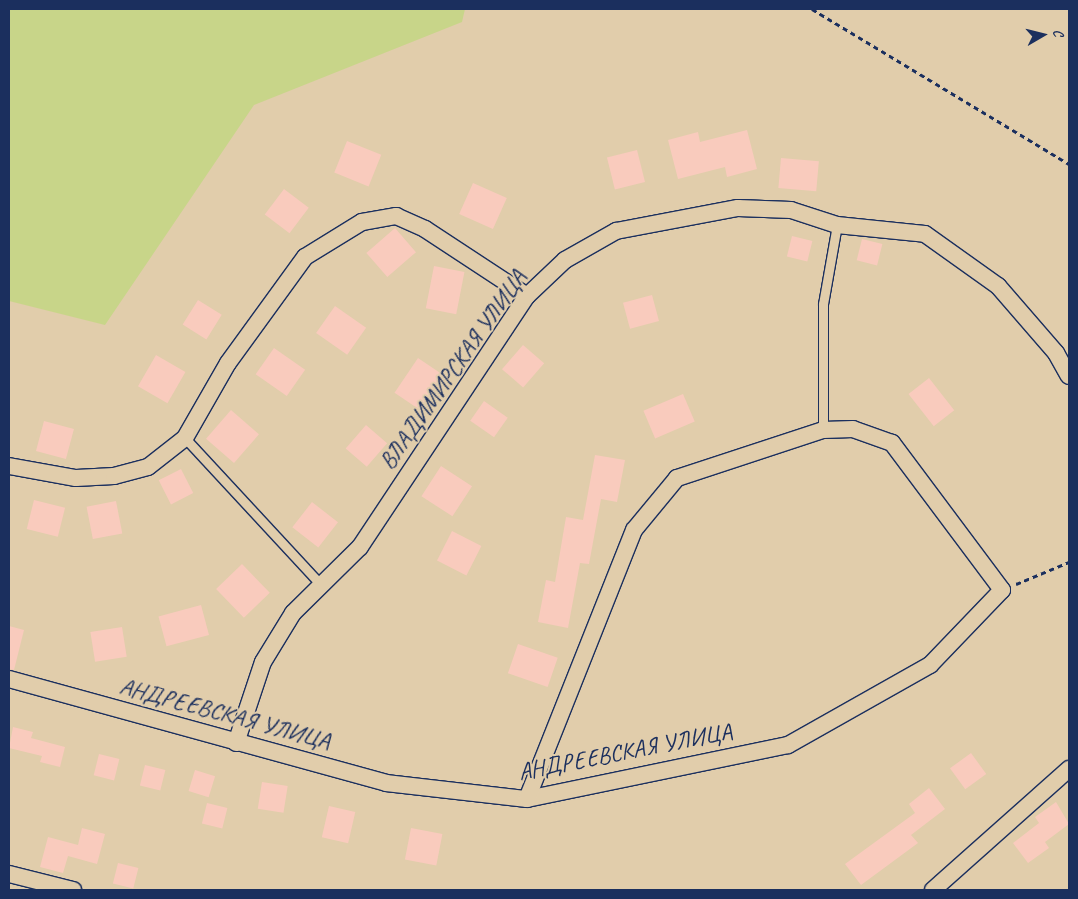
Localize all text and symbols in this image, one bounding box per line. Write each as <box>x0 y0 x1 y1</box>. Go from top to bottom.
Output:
north arrow <box>1018 10 1068 60</box>
text: С <box>1049 28 1067 37</box>
street label: ВЛАДИМИРСКАЯ УЛИЦА <box>373 265 533 475</box>
street label: АНДРЕЕВСКАЯ УЛИЦА <box>117 672 333 756</box>
street label: АНДРЕЕВСКАЯ УЛИЦА <box>517 717 733 787</box>

